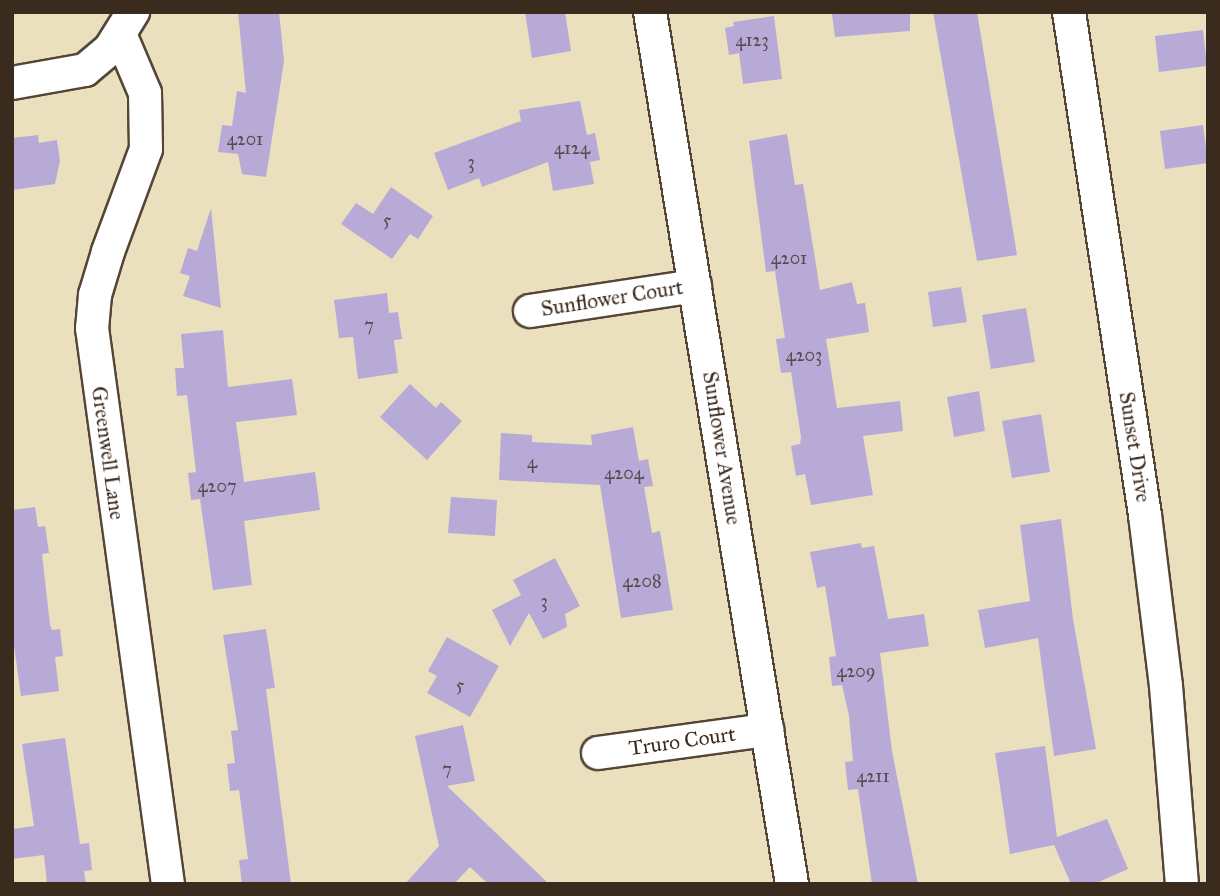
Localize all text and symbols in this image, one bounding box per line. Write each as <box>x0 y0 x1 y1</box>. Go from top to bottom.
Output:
house number: 4123 <box>735 29 769 51</box>
house number: 4201 <box>227 128 263 150</box>
house number: 4124 <box>554 137 590 159</box>
house number: 3 <box>467 151 475 173</box>
house number: 5 <box>383 209 391 231</box>
house number: 4201 <box>771 247 807 269</box>
street label: Sunflower Court <box>539 274 685 322</box>
house number: 7 <box>364 314 374 336</box>
house number: 4203 <box>786 344 822 366</box>
street label: Sunflower Avenue <box>697 370 747 526</box>
street label: Greenwell Lane <box>86 385 130 521</box>
street label: Sunset Drive <box>1114 390 1156 504</box>
house number: 4 <box>527 451 537 473</box>
house number: 4204 <box>604 462 644 484</box>
house number: 4207 <box>198 475 236 497</box>
house number: 4208 <box>623 570 661 592</box>
house number: 3 <box>540 590 548 612</box>
house number: 4209 <box>836 660 876 682</box>
house number: 5 <box>456 674 464 696</box>
street label: Truro Court <box>627 721 737 761</box>
house number: 7 <box>442 758 452 780</box>
house number: 4211 <box>856 765 890 787</box>

